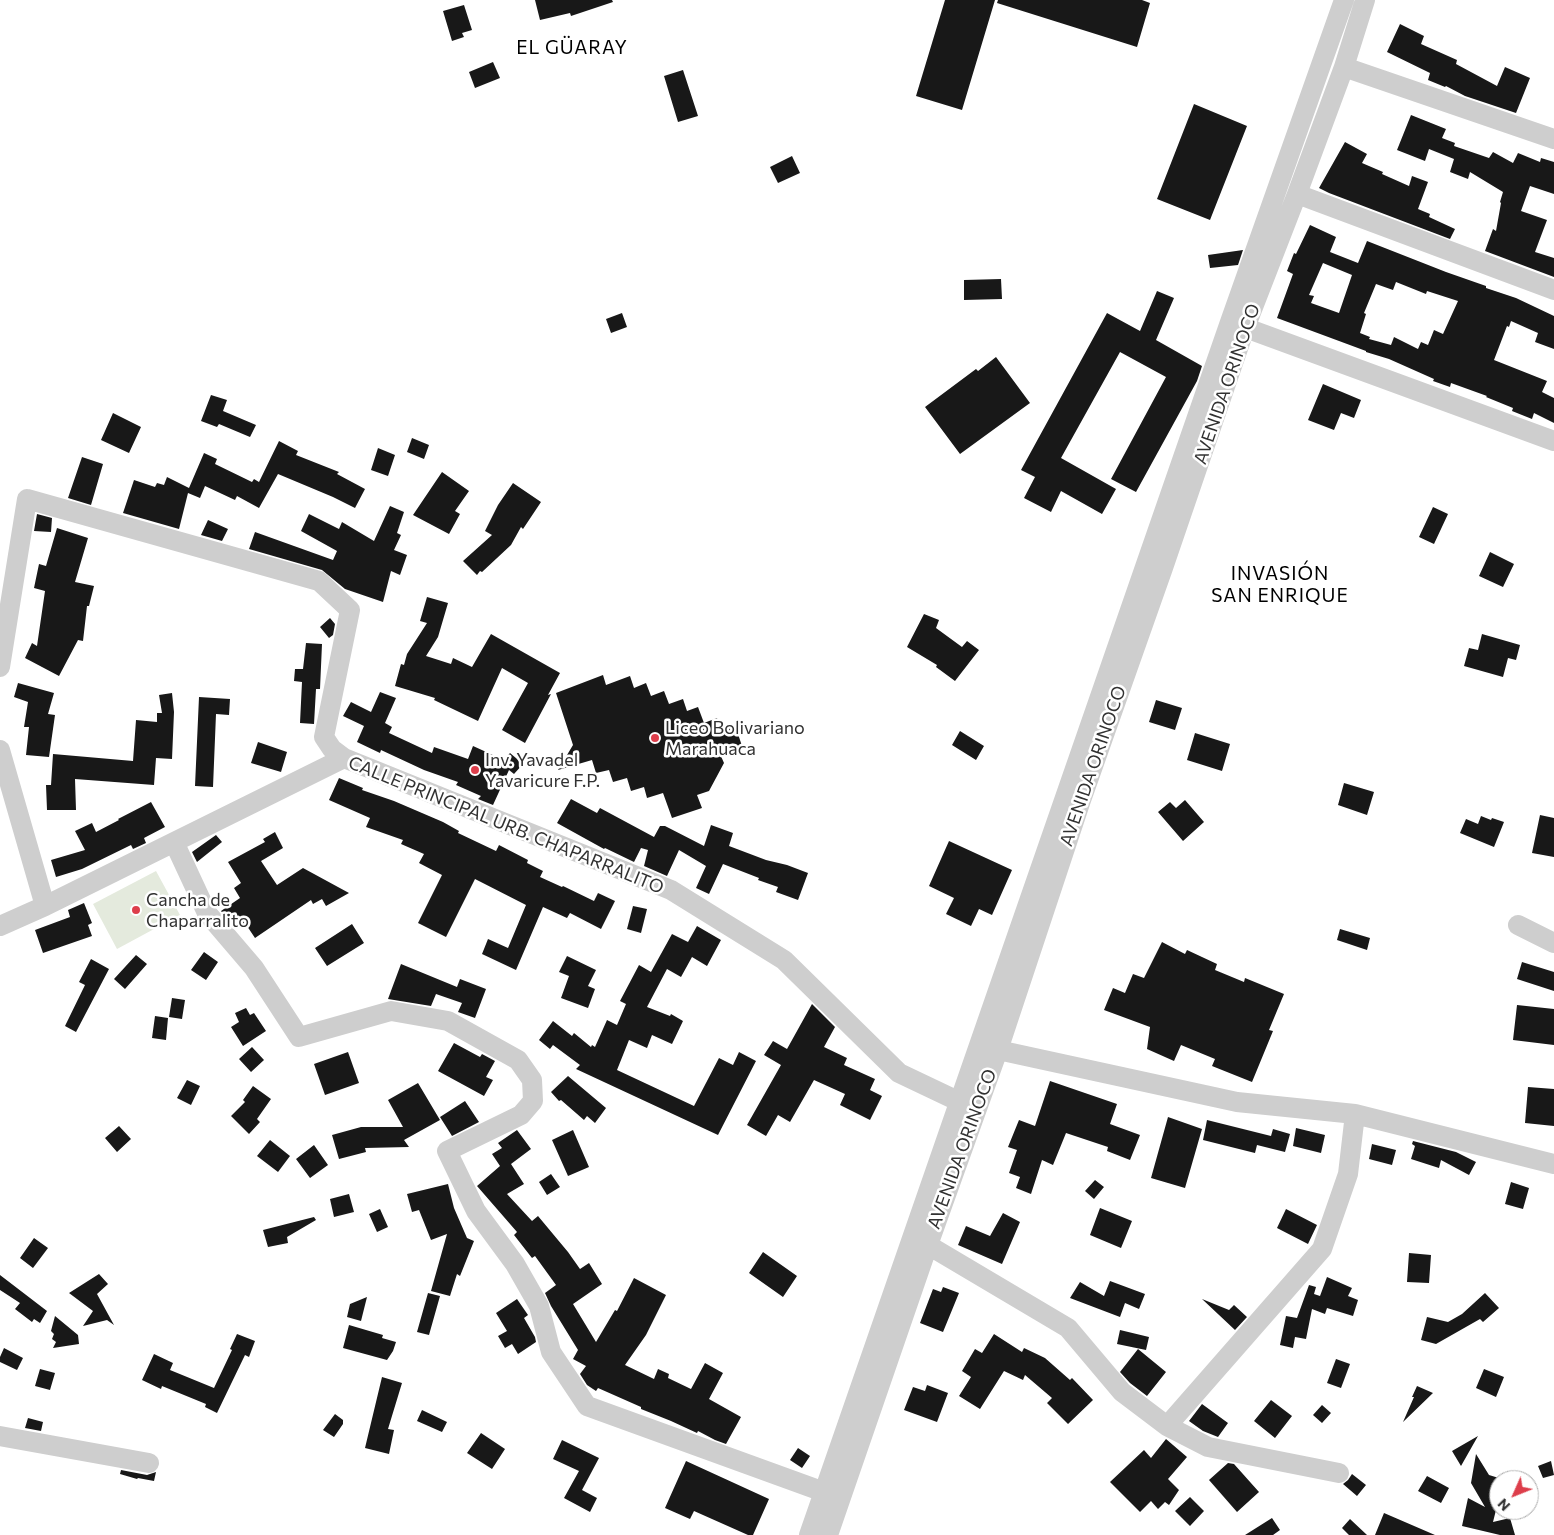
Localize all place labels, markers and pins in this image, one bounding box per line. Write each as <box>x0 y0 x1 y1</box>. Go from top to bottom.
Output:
place label: Liceo Bolivariano Marahuaca <box>665 717 805 760</box>
marker: Liceo Bolivariano Marahuaca <box>649 732 661 744</box>
place label: Inv. Yavadel Yavaricure F.P. <box>485 749 600 792</box>
marker: Inv. Yavadel Yavaricure F.P. <box>469 764 481 776</box>
place label: Cancha de Chaparralito <box>146 889 249 932</box>
marker: Cancha de Chaparralito <box>130 904 142 916</box>

